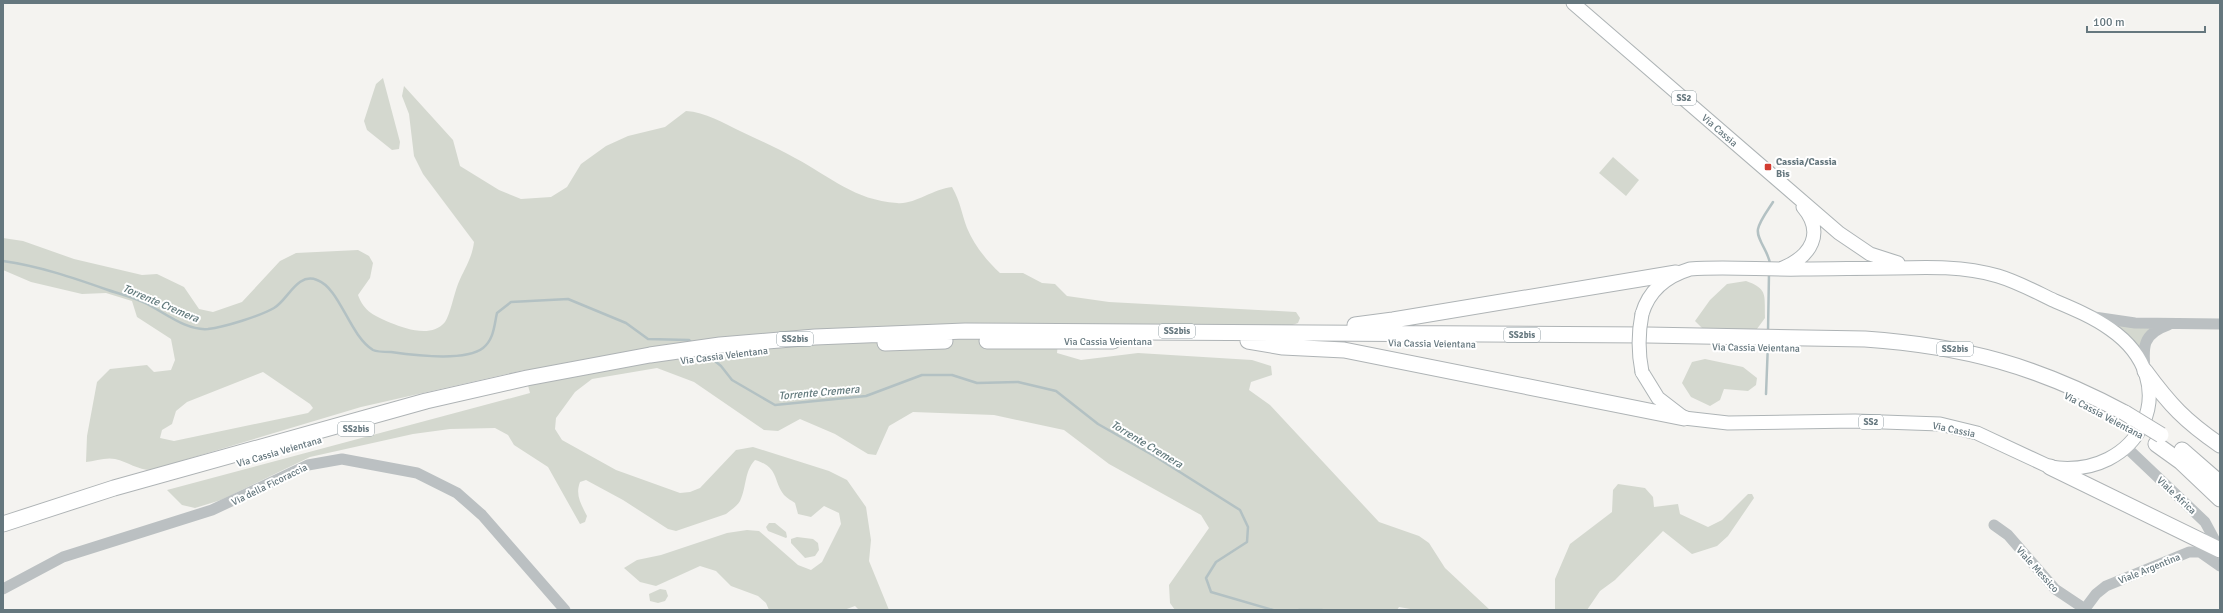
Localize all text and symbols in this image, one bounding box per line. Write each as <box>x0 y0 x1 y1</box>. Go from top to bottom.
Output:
scale bar <box>2087 8 2205 34</box>
text: 100 m <box>2093 15 2125 30</box>
road number: SS2 <box>1672 91 1696 105</box>
street label: Via Cassia <box>1699 112 1740 149</box>
place label: Cassia/Cassia Bis <box>1776 156 1837 180</box>
marker: Cassia/Cassia Bis <box>1763 162 1773 172</box>
water label: Torrente Cremera <box>121 282 201 325</box>
road number: SS2bis <box>1159 324 1195 338</box>
road number: SS2bis <box>1504 328 1540 342</box>
road number: SS2bis <box>777 332 813 346</box>
street label: Via Cassia Veientana <box>1064 336 1152 348</box>
street label: Via Cassia Veientana <box>1388 337 1476 351</box>
street label: Via Cassia Veientana <box>1712 341 1800 355</box>
road number: SS2bis <box>1937 342 1973 356</box>
street label: Via Cassia Veientana <box>680 345 769 367</box>
water label: Torrente Cremera <box>778 382 860 403</box>
street label: Via Cassia Veientana <box>2062 390 2145 442</box>
road number: SS2 <box>1859 415 1883 429</box>
water label: Torrente Cremera <box>1109 418 1185 471</box>
street label: Via Cassia <box>1931 420 1976 440</box>
road number: SS2bis <box>338 422 374 436</box>
street label: Via Cassia Veientana <box>235 434 323 470</box>
street label: Via della Ficoraccia <box>230 461 309 508</box>
street label: Viale Africa <box>2154 474 2198 517</box>
street label: Viale Messico <box>2013 544 2061 595</box>
street label: Viale Argentina <box>2117 551 2182 587</box>

